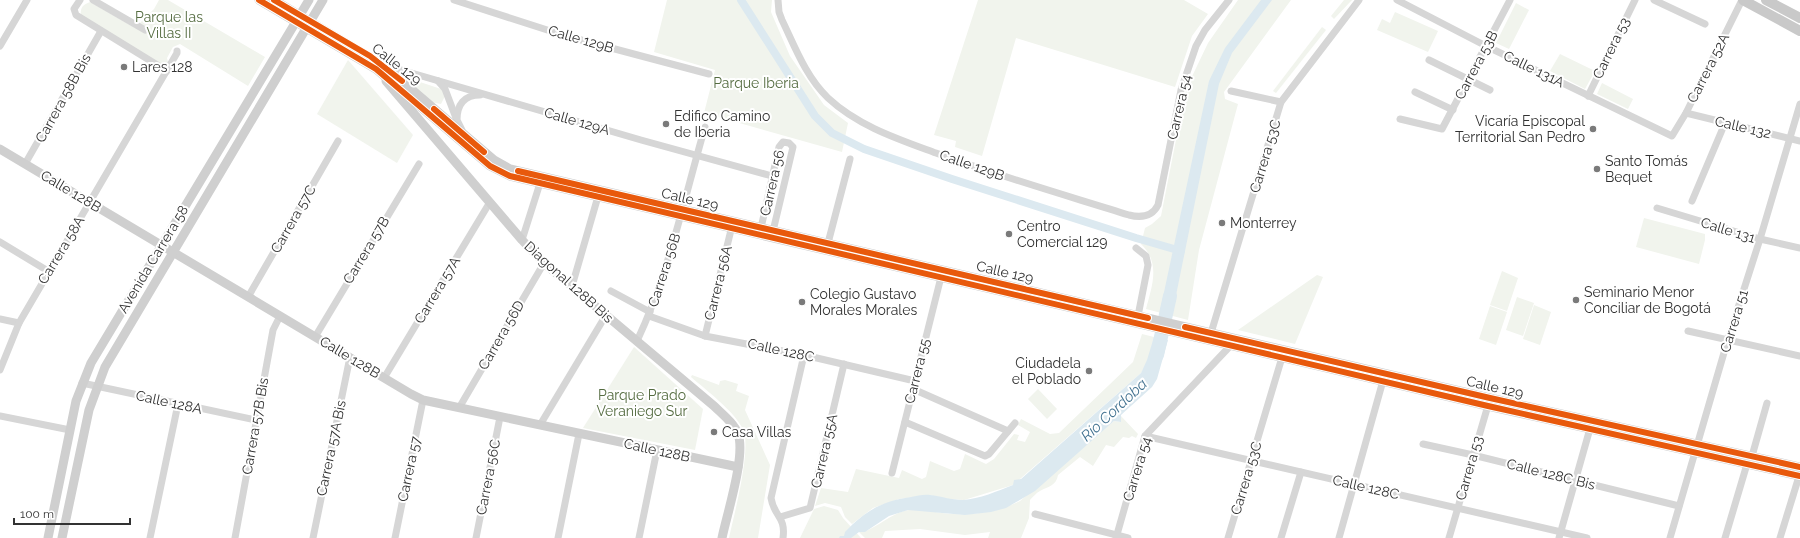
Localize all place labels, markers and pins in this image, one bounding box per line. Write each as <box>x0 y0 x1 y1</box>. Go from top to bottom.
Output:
place label: Lares 128 <box>132 59 193 75</box>
marker: Lares 128 <box>119 62 129 72</box>
place label: Edifico Camino de Iberia <box>674 108 770 140</box>
place label: Vicaría Episcopal Territorial San Pedro <box>1455 113 1585 145</box>
marker: Edifico Camino de Iberia <box>661 119 671 129</box>
marker: Vicaría Episcopal Territorial San Pedro <box>1588 124 1598 134</box>
place label: Santo Tomás Bequet <box>1605 153 1688 185</box>
marker: Santo Tomás Bequet <box>1592 164 1602 174</box>
place label: Monterrey <box>1230 215 1297 231</box>
place label: Centro Comercial 129 <box>1017 218 1108 250</box>
marker: Monterrey <box>1217 218 1227 228</box>
marker: Centro Comercial 129 <box>1004 229 1014 239</box>
place label: Seminario Menor Conciliar de Bogotá <box>1584 284 1711 316</box>
place label: Colegio Gustavo Morales Morales <box>810 286 917 318</box>
marker: Seminario Menor Conciliar de Bogotá <box>1571 295 1581 305</box>
marker: Colegio Gustavo Morales Morales <box>797 297 807 307</box>
place label: Ciudadela el Poblado <box>1012 355 1081 387</box>
marker: Ciudadela el Poblado <box>1084 366 1094 376</box>
place label: Casa Villas <box>722 424 792 440</box>
marker: Casa Villas <box>709 427 719 437</box>

